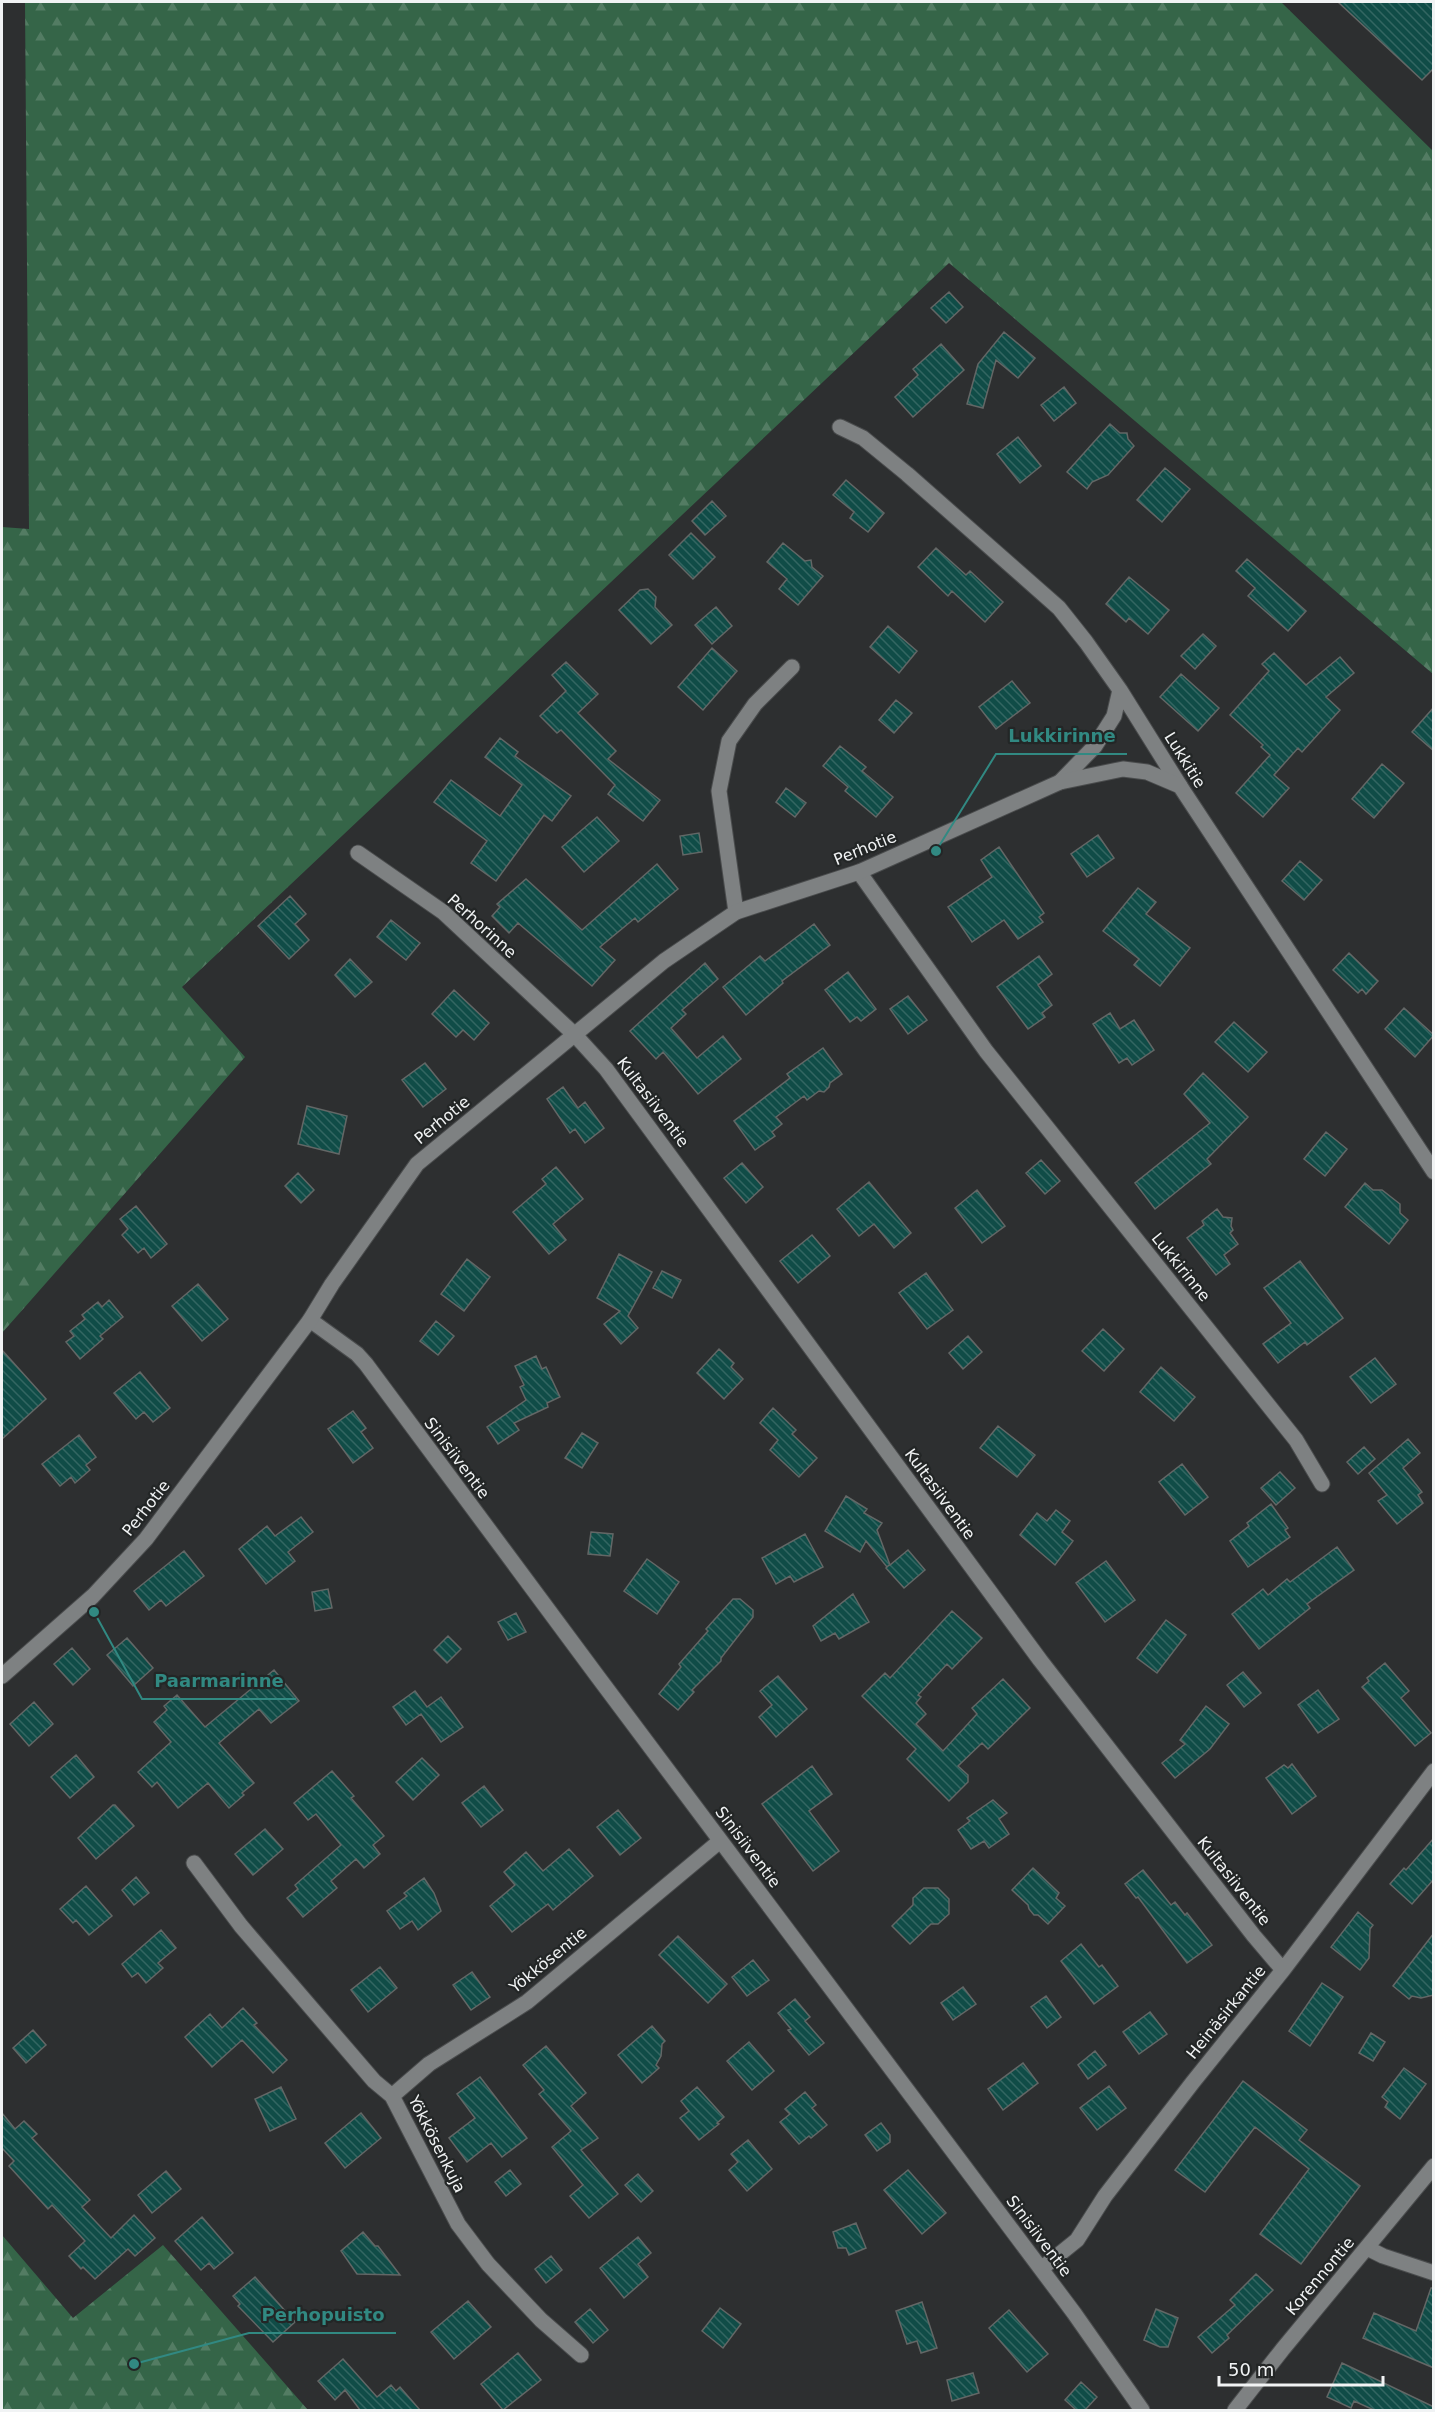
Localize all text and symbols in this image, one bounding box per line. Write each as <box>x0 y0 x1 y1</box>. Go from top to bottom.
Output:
callout: Lukkirinne <box>996 718 1127 754</box>
text: Lukkirinne <box>1008 725 1116 746</box>
street label: Lukkitie <box>1160 729 1210 791</box>
street label: Perhotie <box>831 827 899 869</box>
street label: Perhorinne <box>444 890 520 962</box>
street label: Kultasiiventie <box>613 1053 693 1151</box>
street label: Perhotie <box>410 1092 474 1148</box>
street label: Lukkirinne <box>1148 1229 1214 1305</box>
street label: Sinisiiventie <box>420 1414 494 1502</box>
street label: Kultasiiventie <box>901 1445 979 1543</box>
street label: Perhotie <box>118 1476 174 1540</box>
callout: Paarmarinne <box>142 1663 296 1699</box>
text: Paarmarinne <box>154 1670 284 1691</box>
street label: Sinisiiventie <box>711 1803 785 1891</box>
street label: Kultasiiventie <box>1193 1833 1275 1929</box>
street label: Yökkösentie <box>505 1923 591 1998</box>
street label: Heinäsirkantie <box>1182 1961 1270 2063</box>
street label: Yökkösenkuja <box>404 2091 470 2196</box>
street label: Sinisiiventie <box>1002 2192 1076 2280</box>
street label: Korennontie <box>1282 2233 1358 2319</box>
callout: Perhopuisto <box>249 2297 396 2333</box>
text: Perhopuisto <box>261 2304 385 2325</box>
scale bar <box>1219 2349 1382 2387</box>
text: 50 m <box>1228 2359 1274 2380</box>

